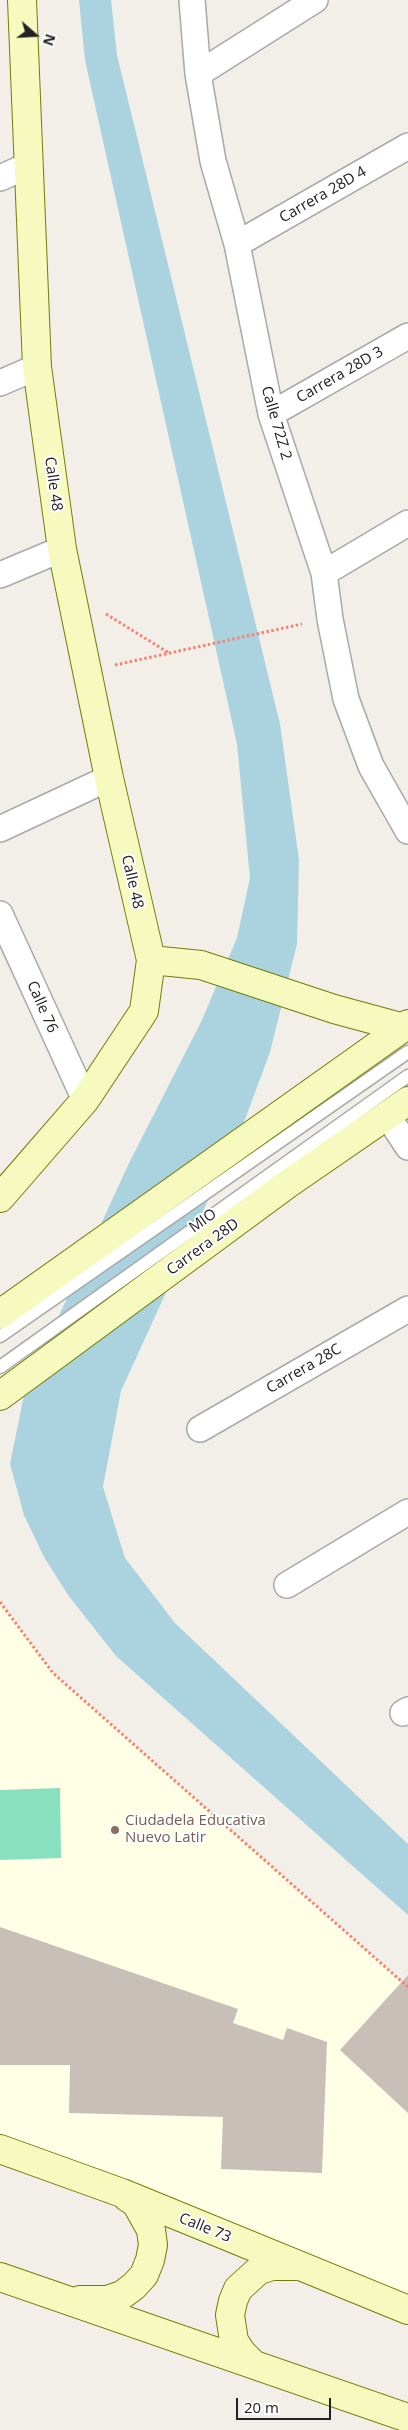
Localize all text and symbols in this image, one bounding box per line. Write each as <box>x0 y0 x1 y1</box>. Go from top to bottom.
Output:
north arrow <box>10 10 60 60</box>
text: N <box>39 32 60 49</box>
street label: Carrera 28D 4 <box>276 163 370 227</box>
street label: Carrera 28D 3 <box>293 343 387 407</box>
street label: Calle 72Z 2 <box>257 384 295 462</box>
street label: Calle 48 <box>40 456 66 512</box>
street label: Calle 48 <box>117 853 147 911</box>
street label: Calle 76 <box>23 978 61 1036</box>
street label: MIO <box>186 1205 220 1237</box>
street label: Carrera 28D <box>163 1215 243 1279</box>
street label: Carrera 28C <box>263 1340 345 1398</box>
place label: Ciudadela Educativa Nuevo Latir <box>125 1812 266 1847</box>
marker: Ciudadela Educativa Nuevo Latir <box>109 1824 121 1836</box>
street label: Calle 73 <box>176 2209 234 2247</box>
scale bar <box>238 2388 333 2420</box>
text: 20 m <box>244 2397 279 2417</box>

